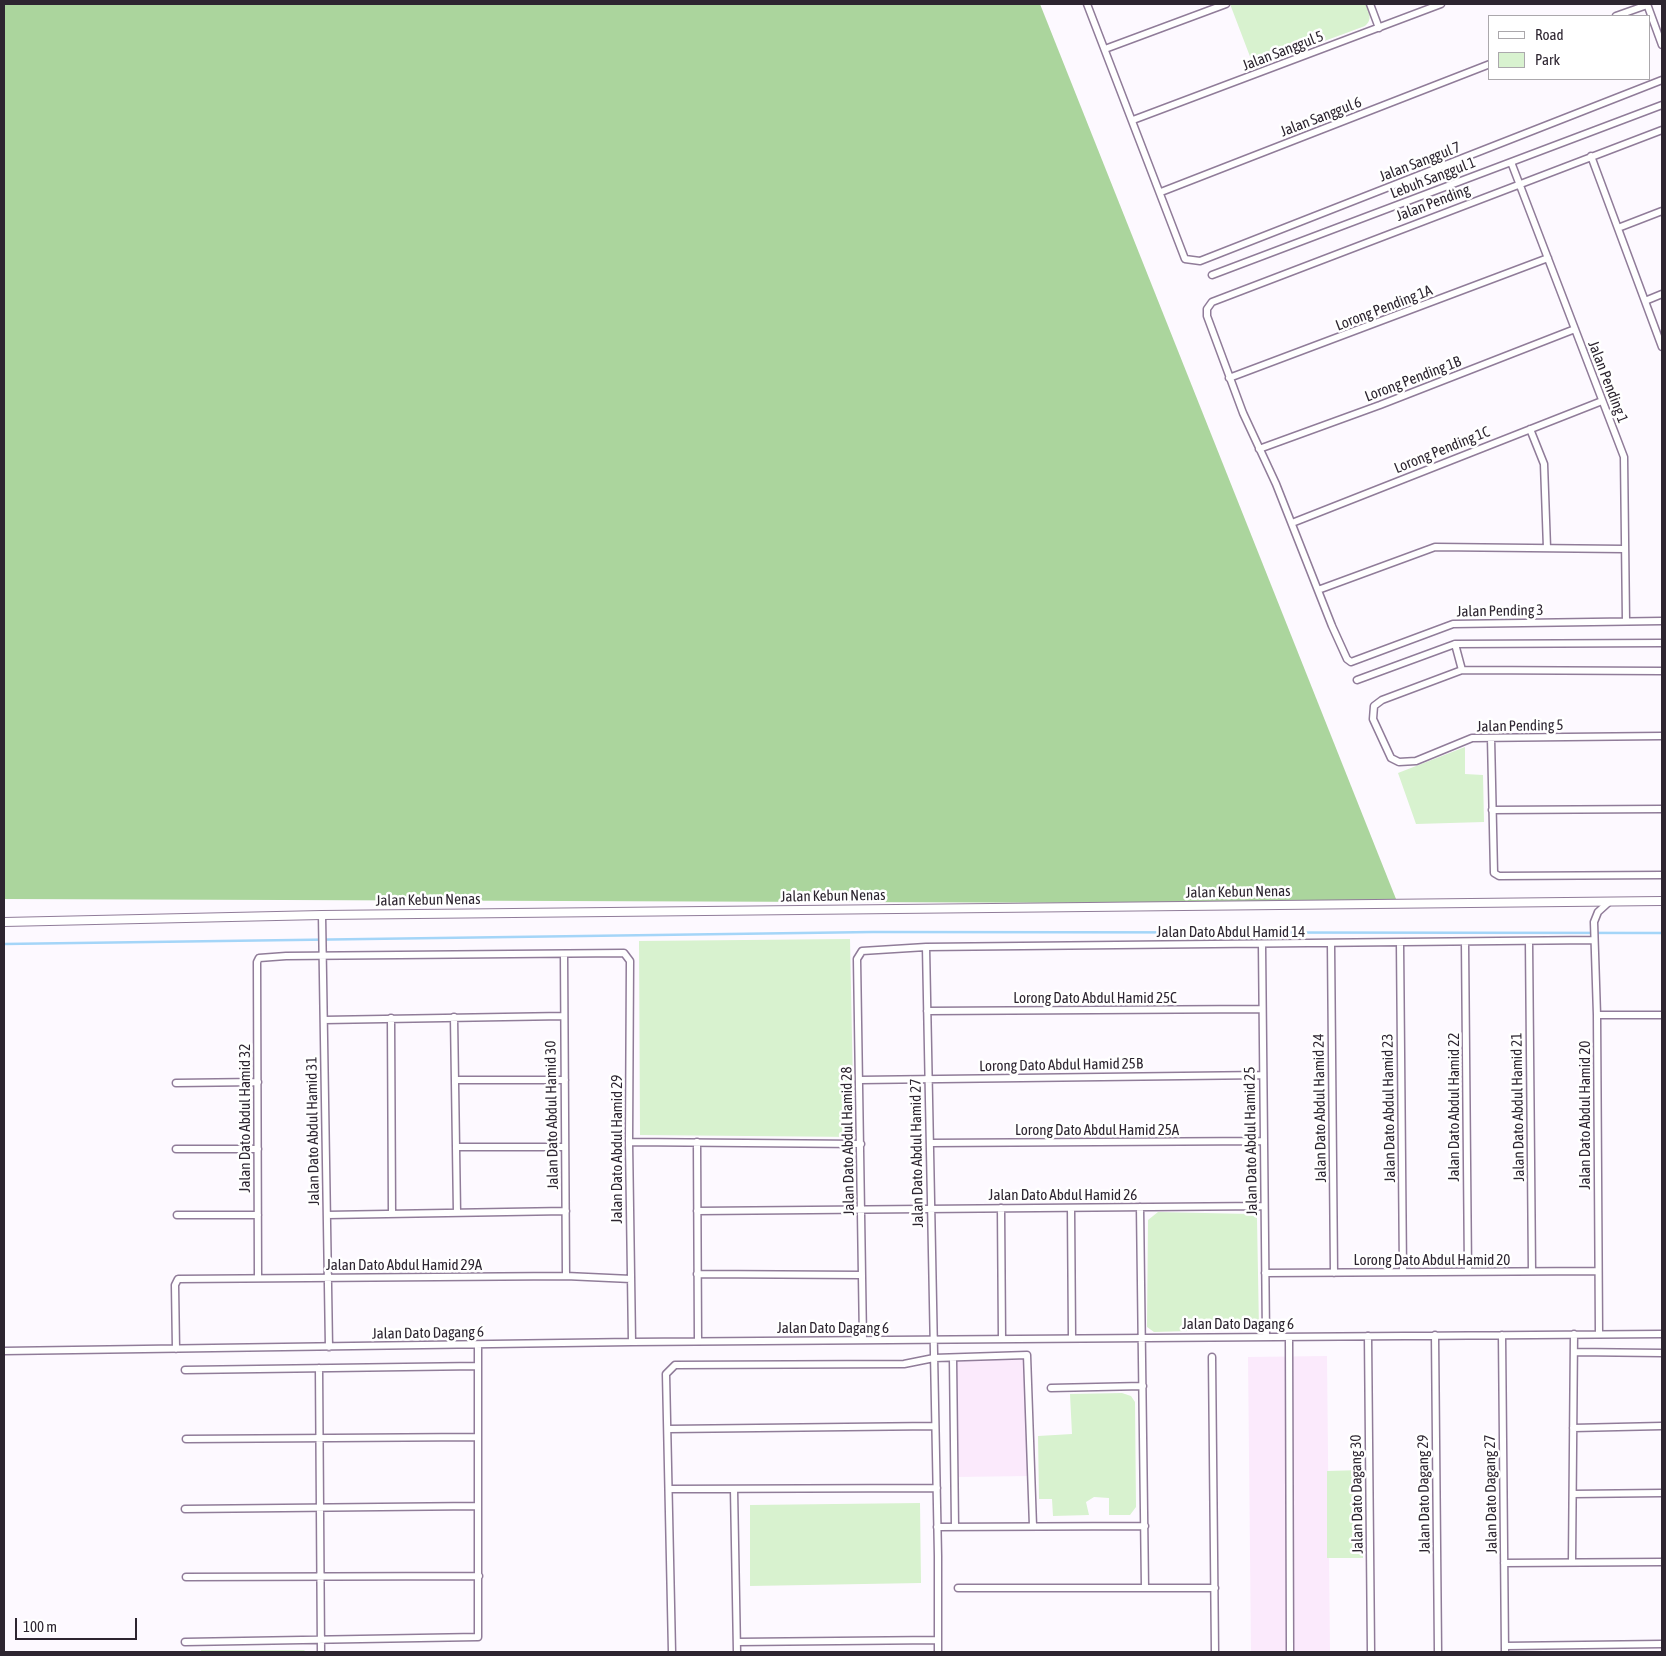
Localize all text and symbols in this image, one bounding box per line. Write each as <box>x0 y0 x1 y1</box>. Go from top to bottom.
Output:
legend <box>1488 15 1651 80</box>
text: Road <box>1535 26 1564 43</box>
street label: Jalan Sanggul 5 <box>1240 27 1326 75</box>
text: Park <box>1535 51 1560 68</box>
street label: Jalan Sanggul 6 <box>1278 93 1364 141</box>
street label: Jalan Sanggul 7 <box>1377 138 1463 186</box>
street label: Lebuh Sanggul 1 <box>1388 154 1478 202</box>
street label: Jalan Pending <box>1394 181 1472 225</box>
street label: Lorong Pending 1A <box>1333 281 1435 335</box>
street label: Jalan Pending 1 <box>1584 338 1632 426</box>
street label: Lorong Pending 1B <box>1362 352 1464 406</box>
street label: Lorong Pending 1C <box>1392 423 1492 477</box>
street label: Jalan Pending 3 <box>1456 601 1544 621</box>
street label: Jalan Pending 5 <box>1476 716 1564 736</box>
street label: Jalan Kebun Nenas <box>1185 882 1291 902</box>
street label: Jalan Kebun Nenas <box>780 886 886 906</box>
street label: Jalan Kebun Nenas <box>375 890 481 910</box>
street label: Jalan Dato Abdul Hamid 14 <box>1157 923 1305 941</box>
street label: Lorong Dato Abdul Hamid 25C <box>1013 989 1177 1007</box>
street label: Jalan Dato Abdul Hamid 21 <box>1508 1032 1528 1182</box>
street label: Jalan Dato Abdul Hamid 24 <box>1310 1033 1330 1183</box>
street label: Jalan Dato Abdul Hamid 23 <box>1379 1033 1399 1183</box>
street label: Jalan Dato Abdul Hamid 22 <box>1445 1033 1463 1181</box>
street label: Jalan Dato Abdul Hamid 30 <box>542 1040 562 1190</box>
street label: Jalan Dato Abdul Hamid 20 <box>1576 1041 1594 1189</box>
street label: Jalan Dato Abdul Hamid 32 <box>236 1044 254 1192</box>
street label: Lorong Dato Abdul Hamid 25B <box>979 1055 1143 1075</box>
street label: Jalan Dato Abdul Hamid 31 <box>303 1056 323 1206</box>
street label: Jalan Dato Abdul Hamid 28 <box>838 1066 858 1216</box>
street label: Jalan Dato Abdul Hamid 25 <box>1241 1066 1261 1216</box>
street label: Jalan Dato Abdul Hamid 29 <box>608 1075 626 1223</box>
street label: Jalan Dato Abdul Hamid 27 <box>907 1078 927 1228</box>
street label: Lorong Dato Abdul Hamid 25A <box>1015 1121 1179 1139</box>
street label: Jalan Dato Abdul Hamid 26 <box>989 1186 1137 1204</box>
street label: Lorong Dato Abdul Hamid 20 <box>1354 1251 1510 1269</box>
street label: Jalan Dato Abdul Hamid 29A <box>326 1256 482 1274</box>
street label: Jalan Dato Dagang 6 <box>1182 1315 1294 1333</box>
street label: Jalan Dato Dagang 6 <box>777 1319 889 1337</box>
street label: Jalan Dato Dagang 6 <box>372 1323 484 1343</box>
street label: Jalan Dato Dagang 30 <box>1347 1434 1367 1554</box>
street label: Jalan Dato Dagang 29 <box>1414 1434 1434 1554</box>
street label: Jalan Dato Dagang 27 <box>1481 1434 1501 1554</box>
scale bar <box>18 1608 140 1640</box>
text: 100 m <box>23 1618 57 1635</box>

